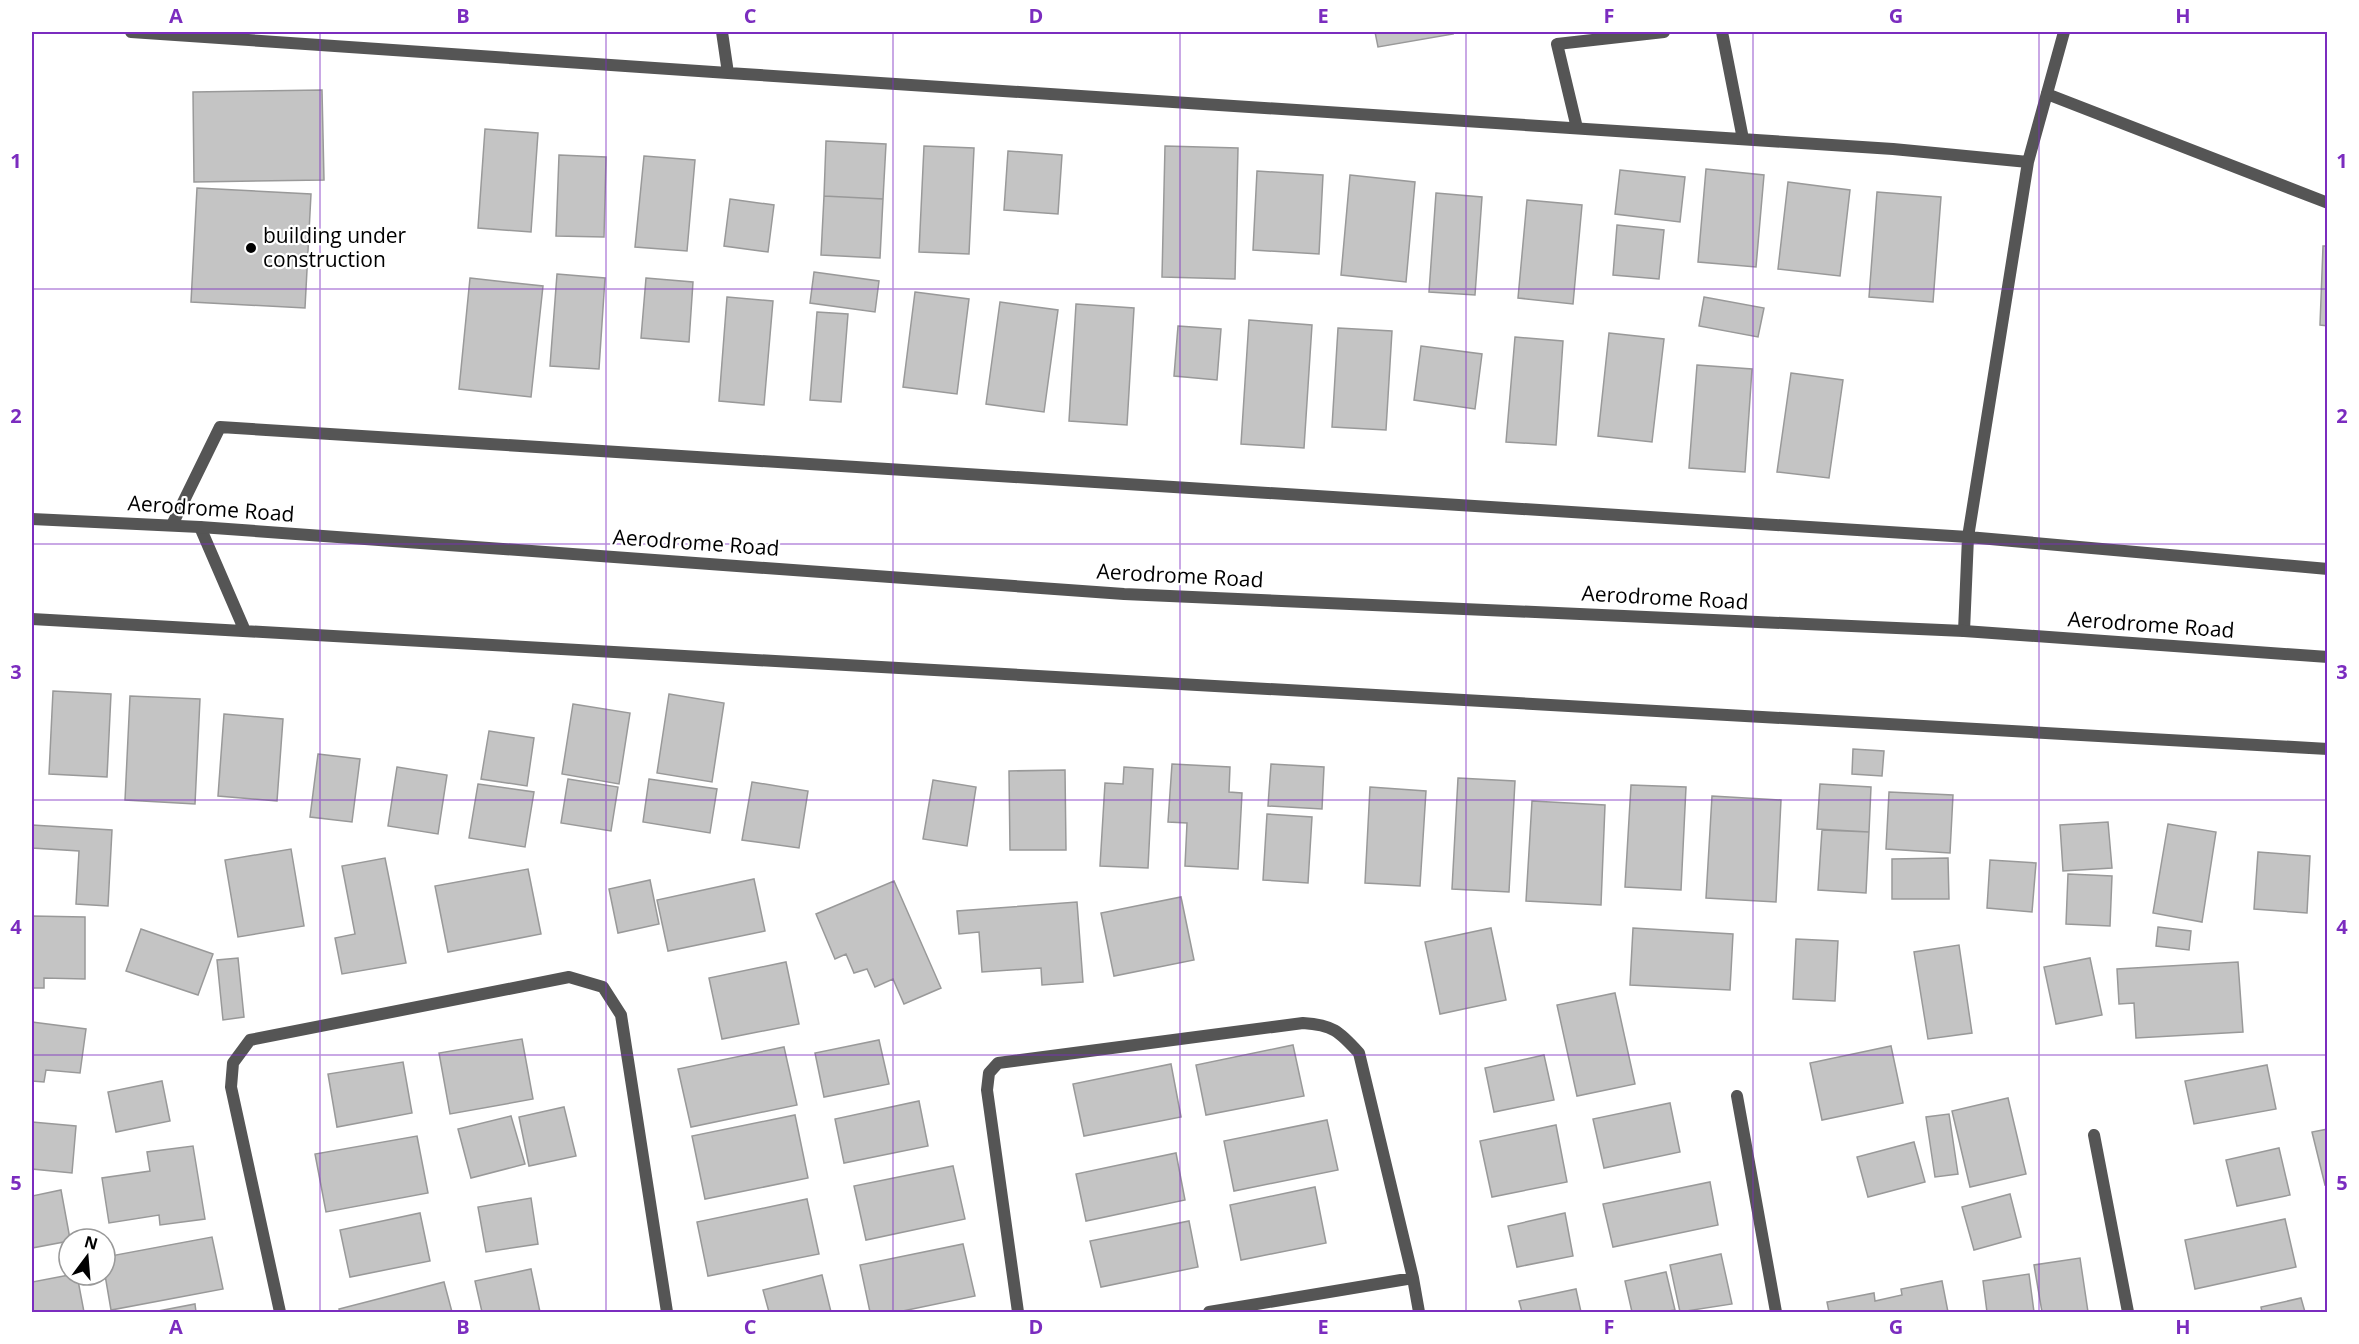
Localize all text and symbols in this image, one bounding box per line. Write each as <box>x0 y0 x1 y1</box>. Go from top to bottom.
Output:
text: A <box>169 2 183 29</box>
text: B <box>456 2 470 29</box>
text: C <box>744 2 757 29</box>
text: D <box>1029 2 1043 29</box>
text: E <box>1317 2 1329 29</box>
text: F <box>1604 2 1614 29</box>
text: G <box>1889 2 1903 29</box>
text: H <box>2175 2 2191 29</box>
text: 1 <box>10 147 22 174</box>
text: 1 <box>2336 147 2348 174</box>
place label: building under construction <box>263 221 407 273</box>
marker: building under construction <box>244 241 258 255</box>
text: 2 <box>10 402 22 429</box>
text: 2 <box>2336 402 2348 429</box>
street label: Aerodrome Road <box>127 488 295 528</box>
street label: Aerodrome Road <box>612 522 780 562</box>
street label: Aerodrome Road <box>1096 557 1264 593</box>
street label: Aerodrome Road <box>1581 579 1749 615</box>
street label: Aerodrome Road <box>2067 604 2235 644</box>
text: 3 <box>10 658 22 685</box>
text: 3 <box>2336 658 2348 685</box>
text: 4 <box>10 913 22 940</box>
text: 4 <box>2336 913 2348 940</box>
text: 5 <box>10 1169 22 1196</box>
text: 5 <box>2336 1169 2348 1196</box>
north arrow <box>57 1227 117 1287</box>
text: N <box>82 1230 100 1255</box>
text: A <box>169 1313 183 1340</box>
text: B <box>456 1313 470 1340</box>
text: C <box>744 1313 757 1340</box>
text: D <box>1029 1313 1043 1340</box>
text: E <box>1317 1313 1329 1340</box>
text: F <box>1604 1313 1614 1340</box>
text: G <box>1889 1313 1903 1340</box>
text: H <box>2175 1313 2191 1340</box>

